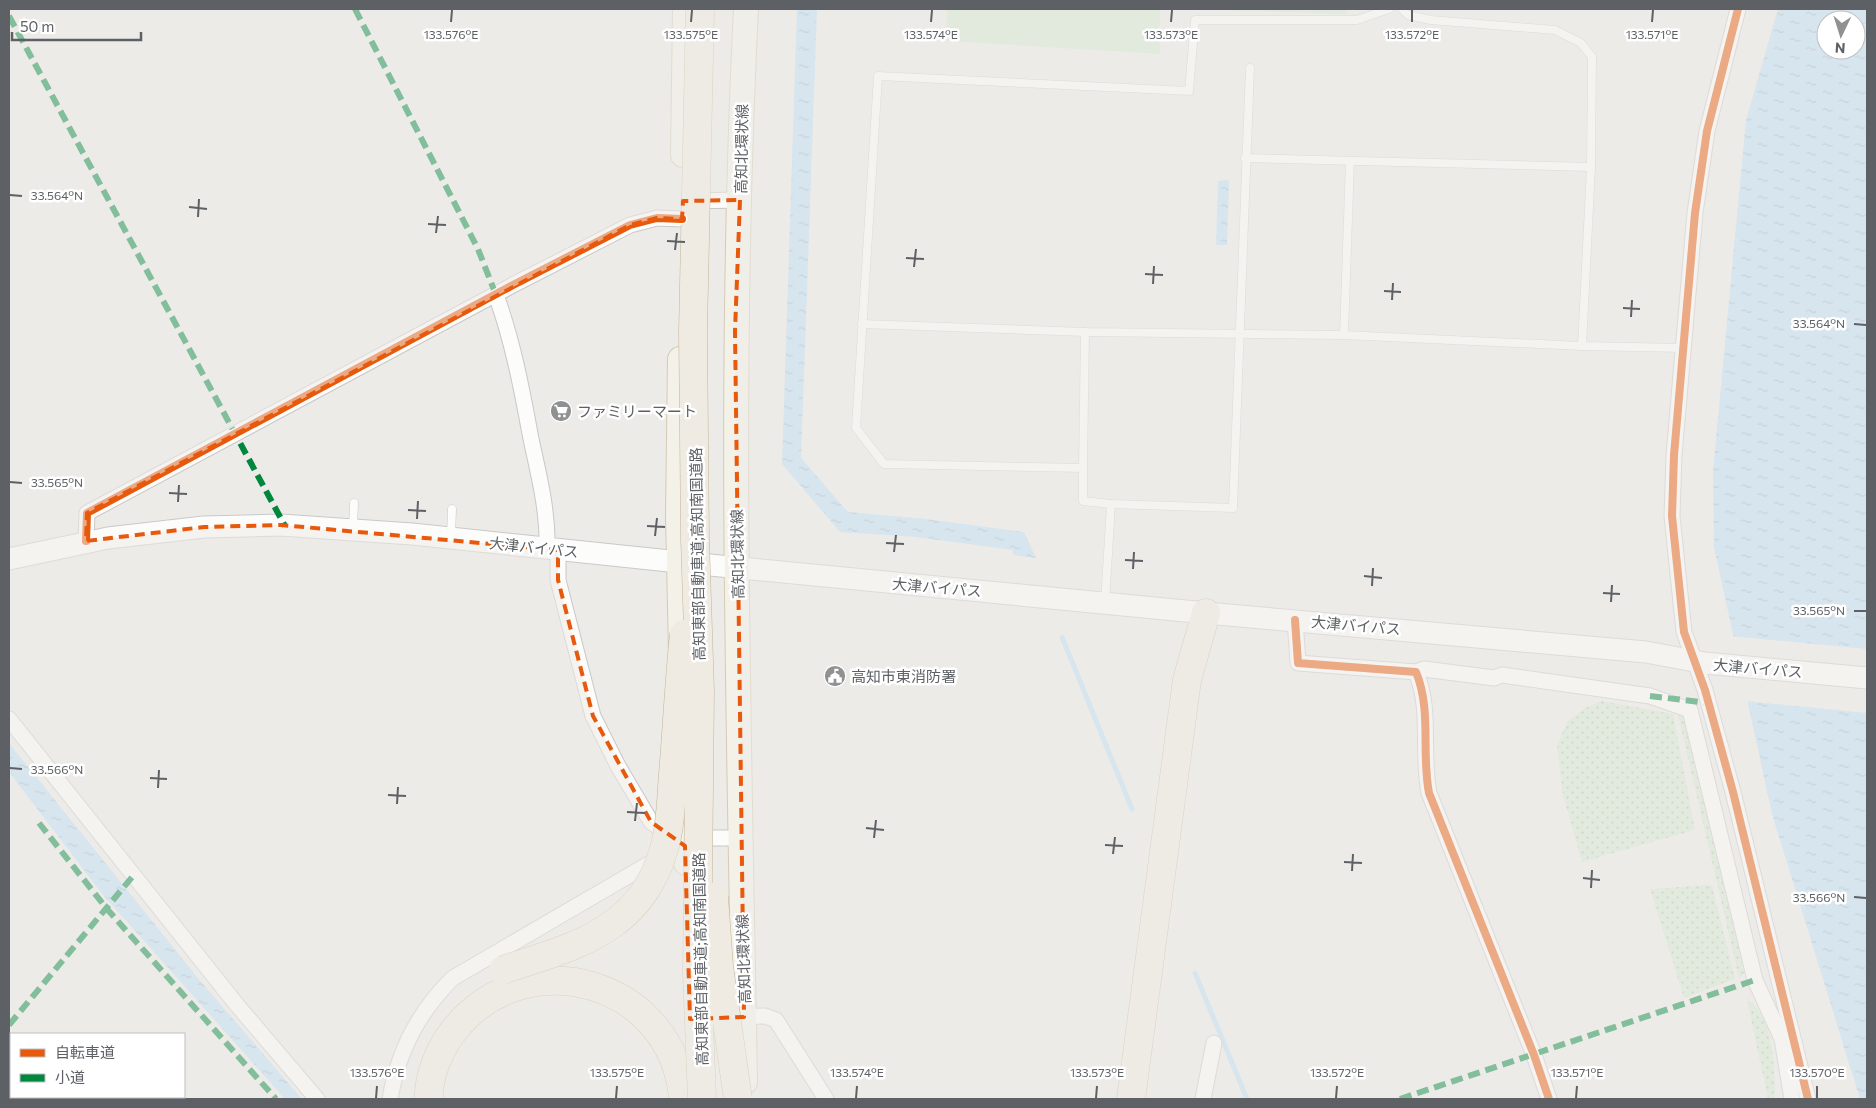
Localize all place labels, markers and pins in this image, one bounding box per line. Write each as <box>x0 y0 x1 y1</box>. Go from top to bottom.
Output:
supermarket icon: ファミリーマート <box>549 399 573 423</box>
place label: ファミリーマート <box>577 402 697 420</box>
public building icon: 高知市東消防署 <box>823 664 847 688</box>
place label: 高知市東消防署 <box>851 667 956 685</box>

